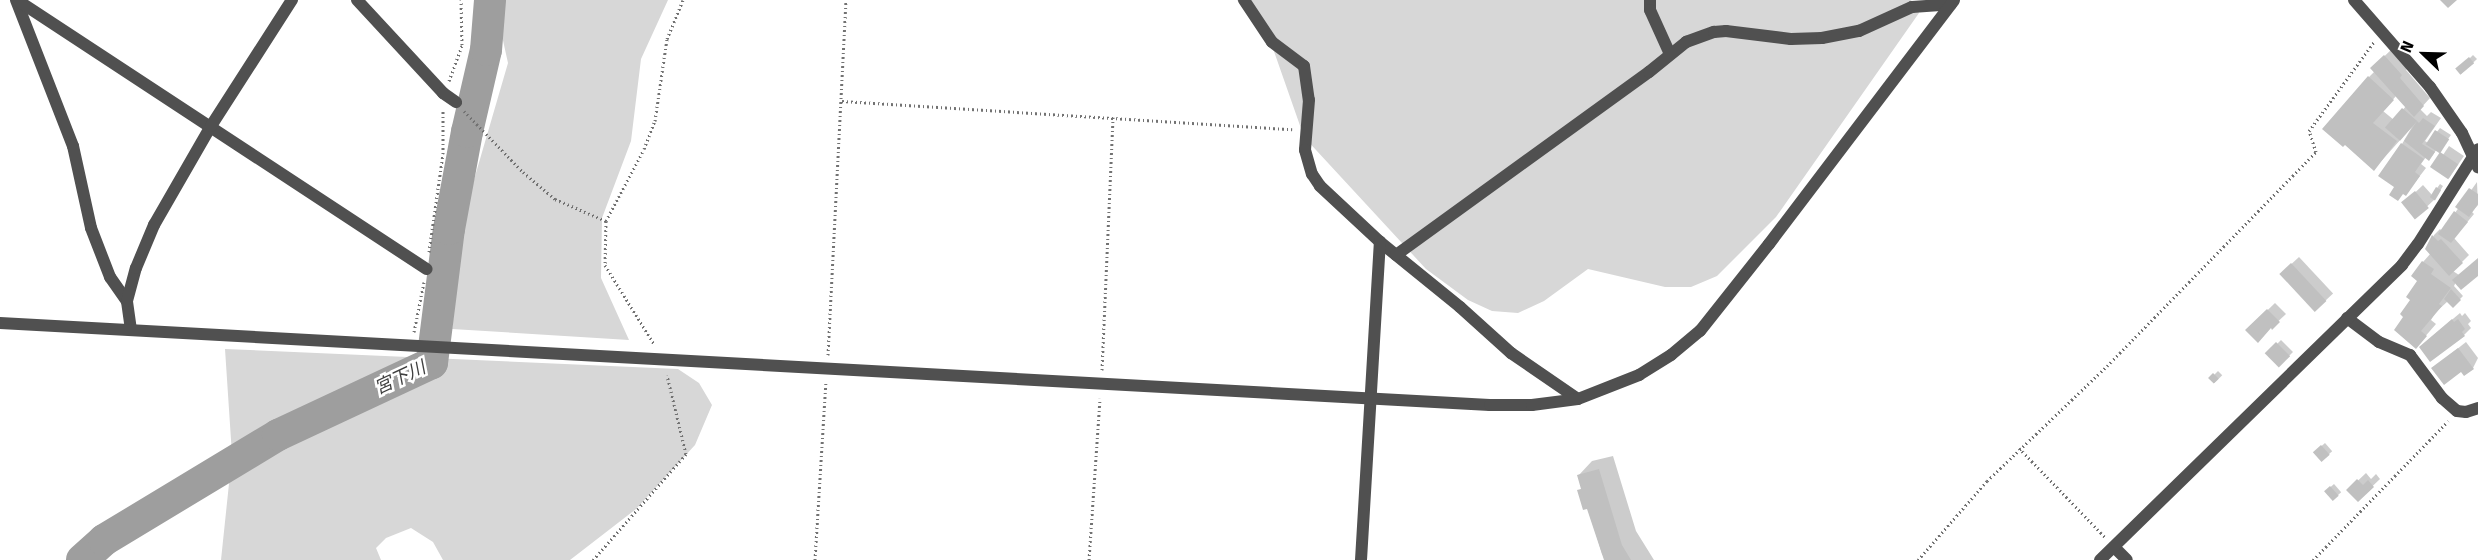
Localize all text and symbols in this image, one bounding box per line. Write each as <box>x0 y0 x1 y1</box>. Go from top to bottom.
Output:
north arrow <box>2394 24 2454 84</box>
text: N <box>2396 38 2418 55</box>
water label: 宮下川 <box>371 357 429 399</box>

